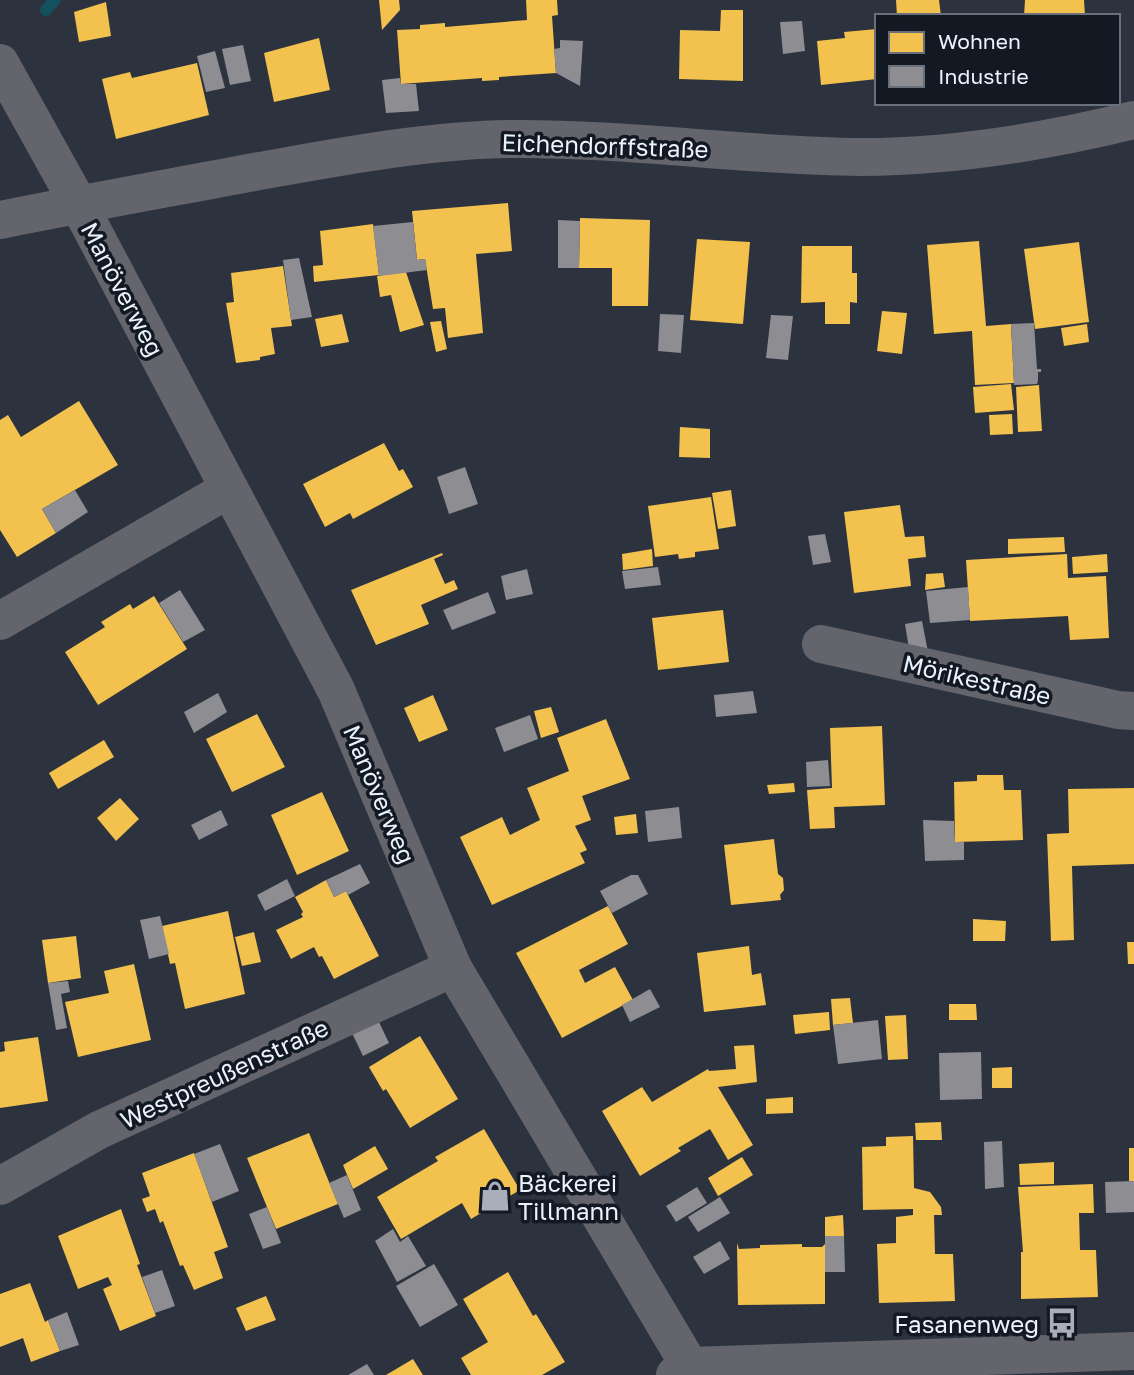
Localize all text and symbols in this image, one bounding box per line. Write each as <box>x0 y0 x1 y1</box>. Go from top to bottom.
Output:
legend <box>875 14 1120 105</box>
text: Wohnen <box>938 28 1021 54</box>
text: Industrie <box>938 63 1029 89</box>
street label: Eichendorffstraße <box>501 127 709 163</box>
street label: Manöverweg <box>76 217 170 361</box>
street label: Mörikestraße <box>900 648 1054 710</box>
street label: Manöverweg <box>338 720 422 868</box>
street label: Westpreußenstraße <box>115 1012 333 1134</box>
place label: Bäckerei Tillmann <box>518 1168 619 1225</box>
shop icon: Bäckerei Tillmann <box>478 1179 512 1213</box>
bus stop icon: Fasanenweg <box>1045 1306 1079 1340</box>
place label: Fasanenweg <box>894 1309 1039 1338</box>

